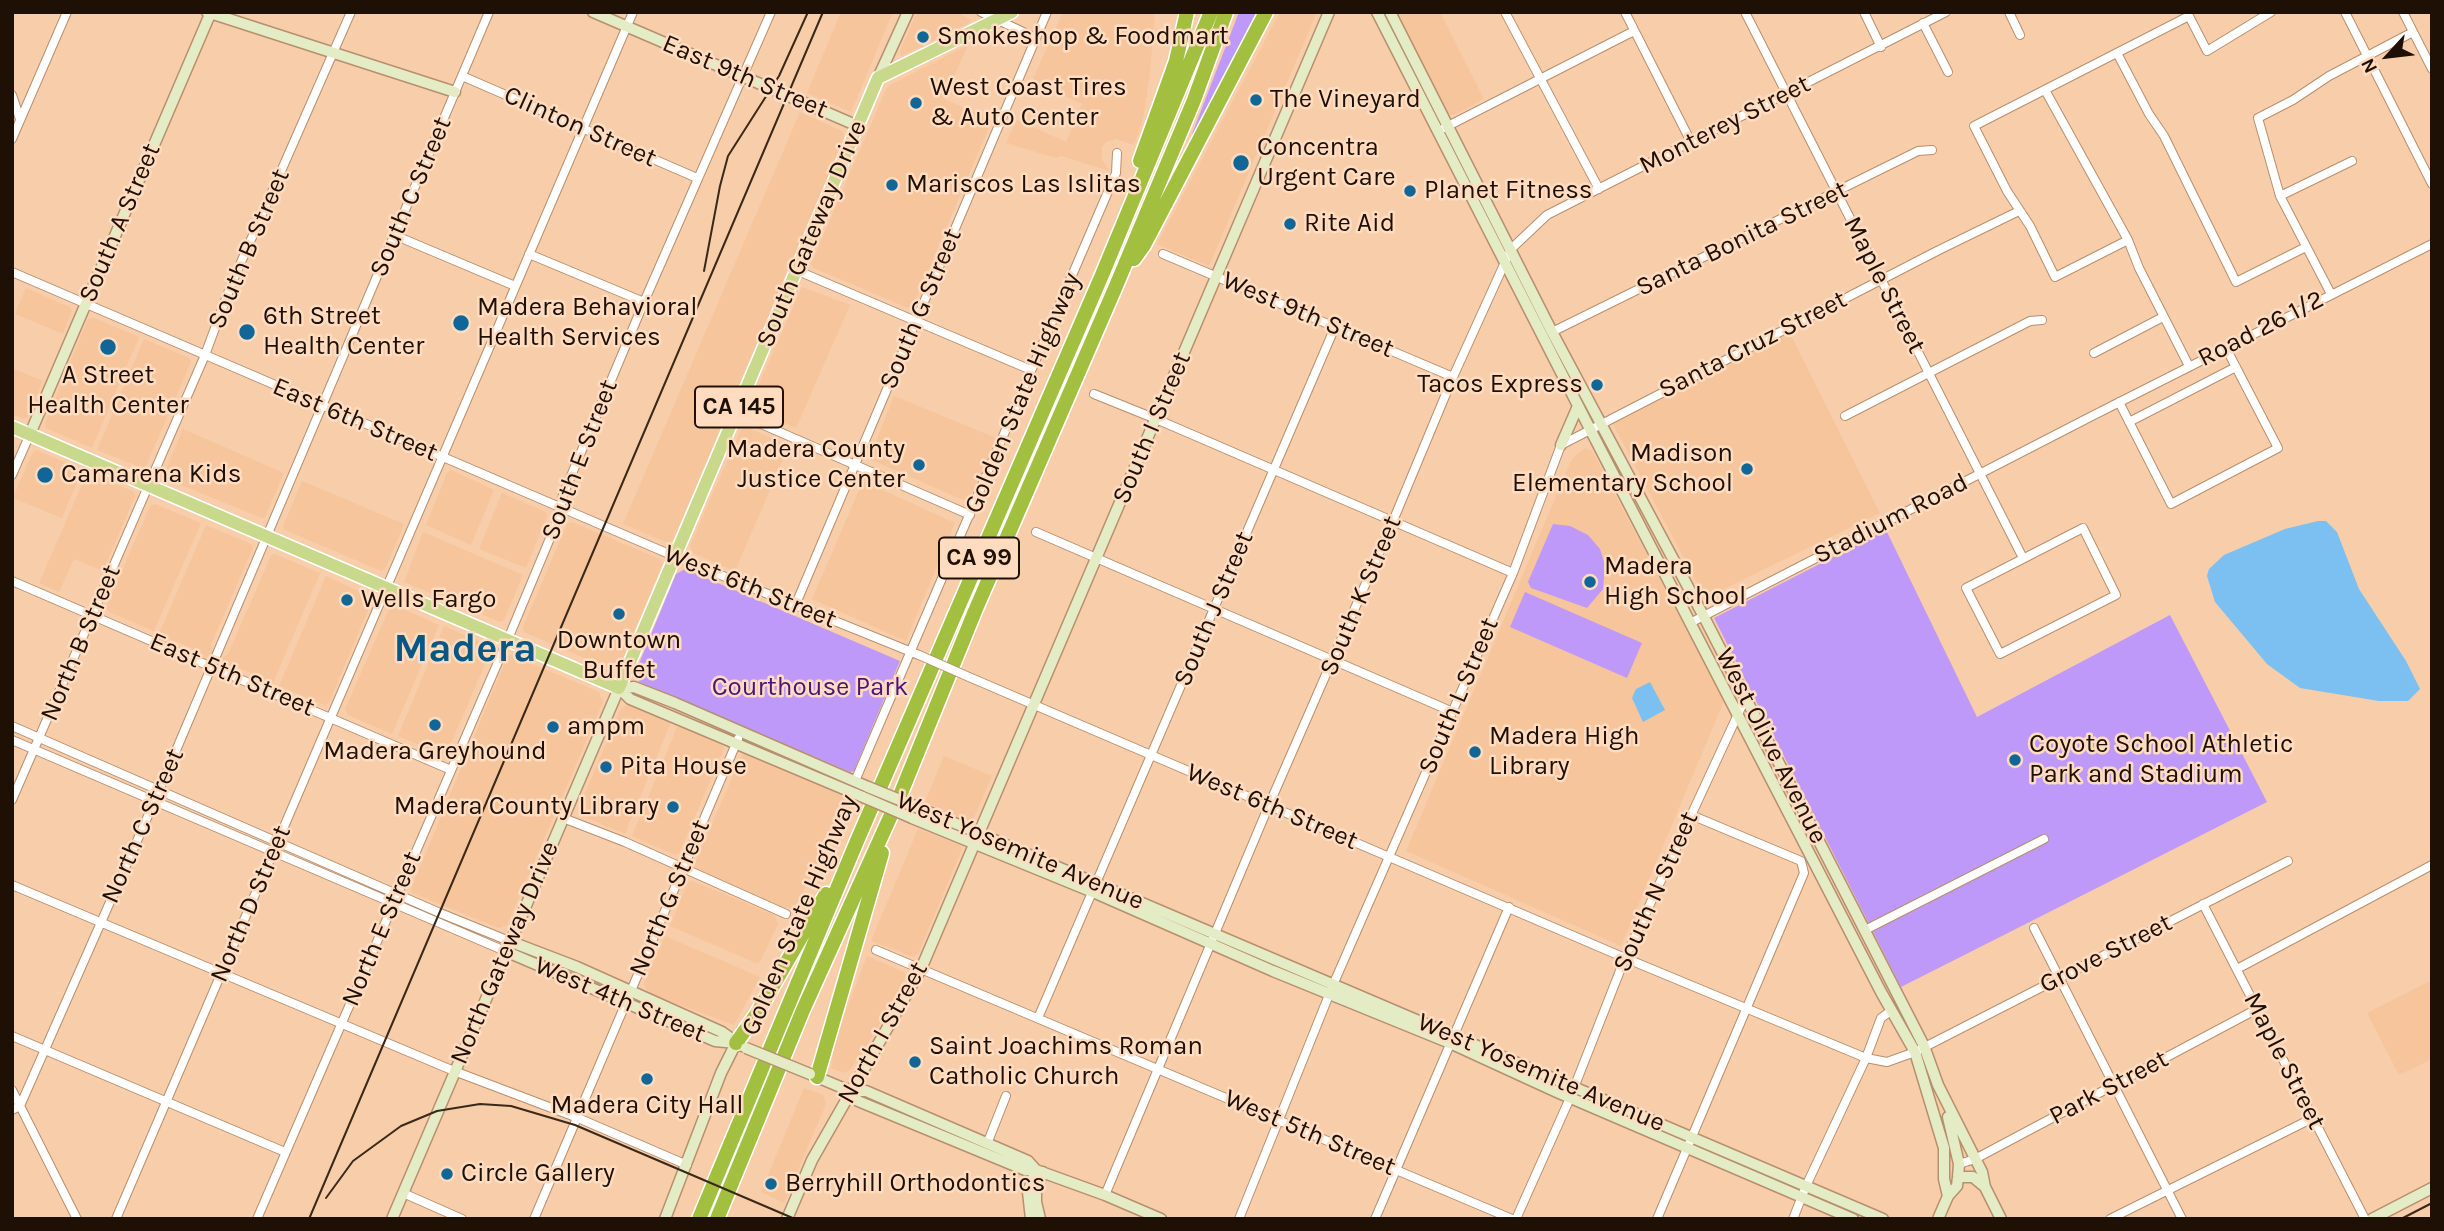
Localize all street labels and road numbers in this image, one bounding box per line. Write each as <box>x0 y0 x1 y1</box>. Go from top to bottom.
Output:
street label: East 9th Street <box>658 28 832 126</box>
street label: Monterey Street <box>1634 69 1816 181</box>
street label: Clinton Street <box>499 79 661 175</box>
street label: South C Street <box>363 112 459 282</box>
street label: South Gateway Drive <box>750 116 874 352</box>
street label: South A Street <box>72 139 168 307</box>
street label: South B Street <box>201 164 297 334</box>
street label: Santa Bonita Street <box>1631 174 1853 304</box>
street label: Maple Street <box>1836 211 1932 359</box>
street label: South G Street <box>873 224 969 394</box>
street label: West 9th Street <box>1217 265 1399 365</box>
street label: Golden State Highway <box>958 268 1088 518</box>
street label: Santa Cruz Street <box>1654 284 1852 406</box>
street label: Road 26 1/2 <box>2193 284 2329 374</box>
street label: South I Street <box>1106 347 1198 509</box>
street label: East 6th Street <box>268 371 442 469</box>
street label: South E Street <box>535 375 625 545</box>
road number: CA 145 <box>695 386 783 428</box>
street label: Stadium Road <box>1809 467 1973 571</box>
street label: South K Street <box>1313 511 1409 681</box>
street label: South J Street <box>1167 527 1261 691</box>
street label: West 6th Street <box>659 538 841 636</box>
road number: CA 99 <box>939 538 1019 578</box>
street label: North B Street <box>34 560 128 726</box>
street label: South L Street <box>1412 613 1506 779</box>
street label: East 5th Street <box>145 626 319 724</box>
street label: West Olive Avenue <box>1708 643 1834 849</box>
street label: North C Street <box>95 744 191 908</box>
street label: West 6th Street <box>1182 757 1362 857</box>
street label: West Yosemite Avenue <box>891 785 1149 917</box>
street label: Golden State Highway <box>735 790 865 1040</box>
street label: South N Street <box>1607 807 1705 977</box>
street label: North G Street <box>623 815 717 981</box>
street label: North D Street <box>204 821 298 987</box>
street label: North Gateway Drive <box>444 837 566 1069</box>
street label: North E Street <box>335 847 429 1011</box>
street label: Grove Street <box>2035 907 2177 1001</box>
street label: West 4th Street <box>530 950 710 1050</box>
street label: North I Street <box>831 956 935 1110</box>
street label: Maple Street <box>2236 987 2332 1135</box>
street label: West Yosemite Avenue <box>1412 1007 1670 1139</box>
street label: Park Street <box>2044 1044 2174 1132</box>
street label: West 5th Street <box>1220 1083 1400 1183</box>

